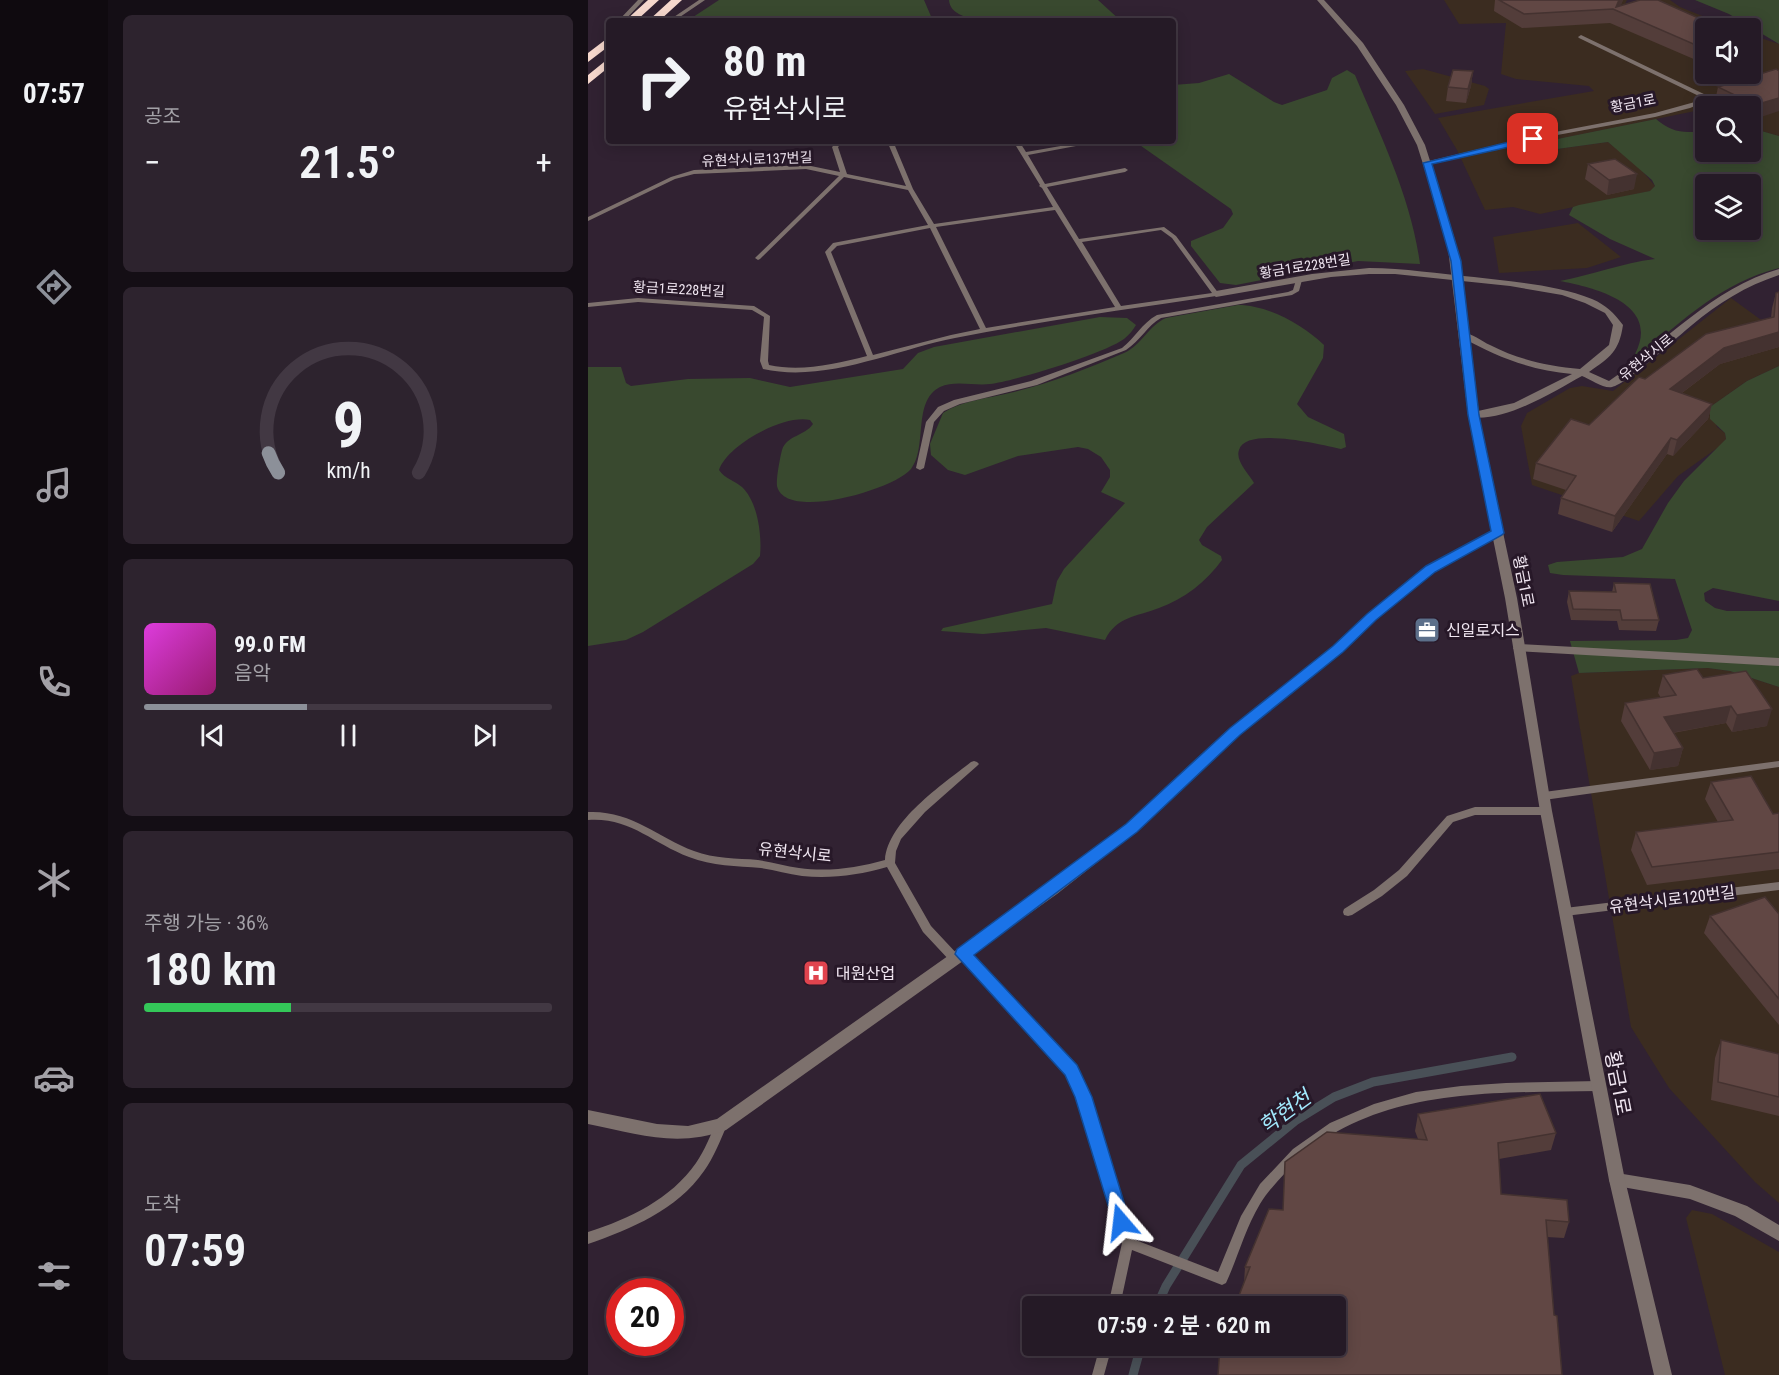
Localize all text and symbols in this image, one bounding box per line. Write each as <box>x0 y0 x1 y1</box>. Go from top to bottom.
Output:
map controls <box>1695 18 1761 240</box>
button: sound <box>1695 18 1761 84</box>
text: 80 m <box>723 37 806 86</box>
icon: right <box>624 42 702 120</box>
text: 07:57 <box>23 78 85 110</box>
street label: 황금1로 <box>1609 91 1657 115</box>
text: 유현삭시로 <box>723 93 847 125</box>
button: search <box>1695 96 1761 162</box>
text: 공조 <box>144 104 181 128</box>
pin <box>1507 113 1558 164</box>
icon: arrive <box>1516 122 1549 155</box>
text: 21.5° <box>299 136 397 189</box>
text: − <box>144 143 161 182</box>
text: + <box>536 143 552 182</box>
street label: 유현삭시로137번길 <box>701 149 813 169</box>
button: layers <box>1695 174 1761 240</box>
street label: 황금1로228번길 <box>1258 251 1352 281</box>
icon: directions <box>33 266 75 308</box>
street label: 황금1로228번길 <box>633 279 725 299</box>
street label: 유현삭시로 <box>1616 330 1676 383</box>
text: 9 <box>332 389 364 462</box>
text: km/h <box>326 458 370 483</box>
icon: music <box>33 464 75 506</box>
street label: 황금1로 <box>1509 554 1538 609</box>
office icon: 신일로지스 <box>1412 615 1442 645</box>
place label: 신일로지스 <box>1446 621 1520 640</box>
text: 99.0 FM <box>234 632 306 657</box>
icon: phone <box>33 661 75 703</box>
text: 음악 <box>234 661 271 685</box>
icon: previous <box>196 719 229 752</box>
icon: pause <box>332 719 365 752</box>
icon: next <box>468 719 501 752</box>
street label: 유현삭시로 <box>757 839 833 866</box>
icon: climate <box>33 859 75 901</box>
street label: 유현삭시로120번길 <box>1608 882 1736 917</box>
text: 주행 가능 · 36% <box>144 911 269 935</box>
text: 180 km <box>144 943 277 996</box>
hospital icon: 대원산업 <box>801 958 831 988</box>
place label: 대원산업 <box>836 964 895 983</box>
street label: 황금1로 <box>1600 1049 1636 1117</box>
icon: car <box>33 1057 75 1099</box>
water label: 학현천 <box>1254 1084 1318 1139</box>
position arrow <box>1089 1190 1153 1254</box>
text: 도착 <box>144 1192 181 1216</box>
text: 07:59 <box>144 1224 246 1277</box>
icon: filters <box>33 1255 75 1297</box>
speed limit sign: 20 <box>606 1278 684 1356</box>
text: 07:59 · 2 분 · 620 m <box>1097 1313 1271 1338</box>

